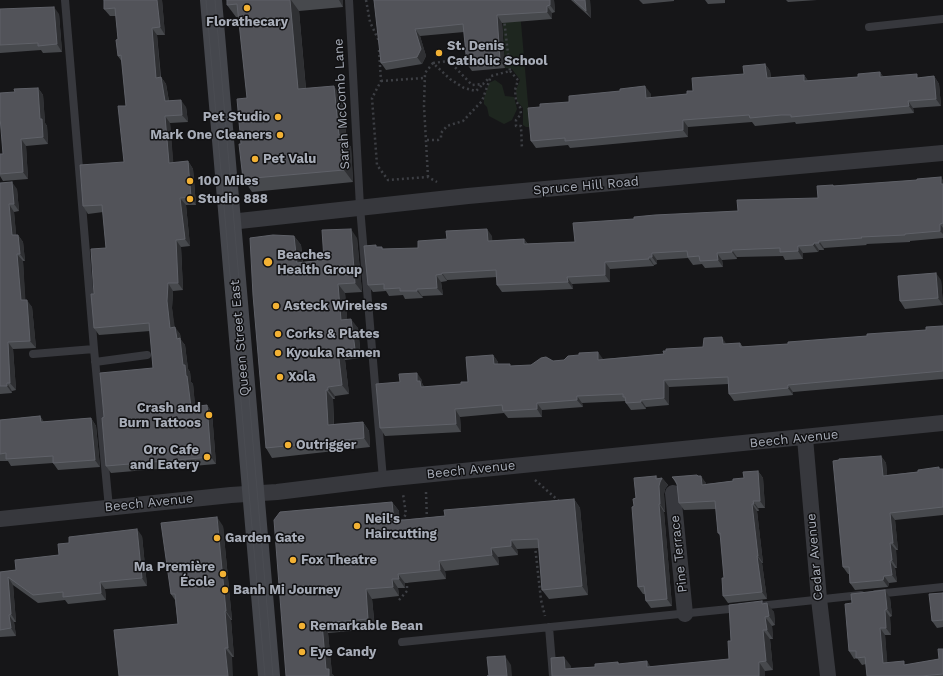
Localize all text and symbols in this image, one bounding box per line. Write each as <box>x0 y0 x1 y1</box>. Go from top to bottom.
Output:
marker: Florathecary <box>242 3 252 13</box>
place label: Florathecary <box>206 14 288 30</box>
street label: Sarah McComb Lane <box>331 38 353 170</box>
place label: St. Denis Catholic School <box>447 38 548 69</box>
marker: St. Denis Catholic School <box>434 48 444 58</box>
place label: Pet Studio <box>203 109 270 125</box>
marker: Pet Studio <box>273 112 283 122</box>
place label: Mark One Cleaners <box>150 127 272 143</box>
marker: Mark One Cleaners <box>275 130 285 140</box>
place label: Pet Valu <box>263 151 316 167</box>
marker: Pet Valu <box>250 154 260 164</box>
place label: 100 Miles <box>198 173 258 189</box>
street label: Spruce Hill Road <box>532 174 640 198</box>
marker: 100 Miles <box>185 176 195 186</box>
place label: Studio 888 <box>198 191 268 207</box>
marker: Studio 888 <box>185 194 195 204</box>
place label: Beaches Health Group <box>277 247 362 278</box>
marker: Beaches Health Group <box>262 256 274 268</box>
street label: Queen Street East <box>227 279 253 397</box>
place label: Asteck Wireless <box>284 298 388 314</box>
marker: Asteck Wireless <box>271 301 281 311</box>
place label: Corks & Plates <box>286 326 379 342</box>
marker: Corks & Plates <box>273 329 283 339</box>
place label: Kyouka Ramen <box>286 345 381 361</box>
marker: Kyouka Ramen <box>273 348 283 358</box>
place label: Xola <box>288 369 316 385</box>
marker: Xola <box>275 372 285 382</box>
place label: Crash and Burn Tattoos <box>119 400 201 431</box>
marker: Crash and Burn Tattoos <box>204 410 214 420</box>
street label: Beech Avenue <box>749 427 839 451</box>
place label: Outrigger <box>296 437 356 453</box>
marker: Outrigger <box>283 440 293 450</box>
place label: Oro Cafe and Eatery <box>130 442 199 473</box>
marker: Oro Cafe and Eatery <box>202 452 212 462</box>
street label: Beech Avenue <box>426 458 516 482</box>
street label: Beech Avenue <box>104 491 194 515</box>
place label: Neil's Haircutting <box>365 511 437 542</box>
street label: Cedar Avenue <box>803 513 827 601</box>
street label: Pine Terrace <box>667 514 691 594</box>
marker: Neil's Haircutting <box>352 521 362 531</box>
place label: Garden Gate <box>225 530 305 546</box>
marker: Garden Gate <box>212 533 222 543</box>
place label: Fox Theatre <box>301 552 377 568</box>
marker: Fox Theatre <box>288 555 298 565</box>
place label: Ma Première École <box>134 559 215 590</box>
marker: Ma Première École <box>218 569 228 579</box>
place label: Banh Mi Journey <box>233 582 341 598</box>
marker: Banh Mi Journey <box>220 585 230 595</box>
place label: Remarkable Bean <box>310 618 423 634</box>
marker: Remarkable Bean <box>297 621 307 631</box>
place label: Eye Candy <box>310 644 376 660</box>
marker: Eye Candy <box>297 647 307 657</box>

